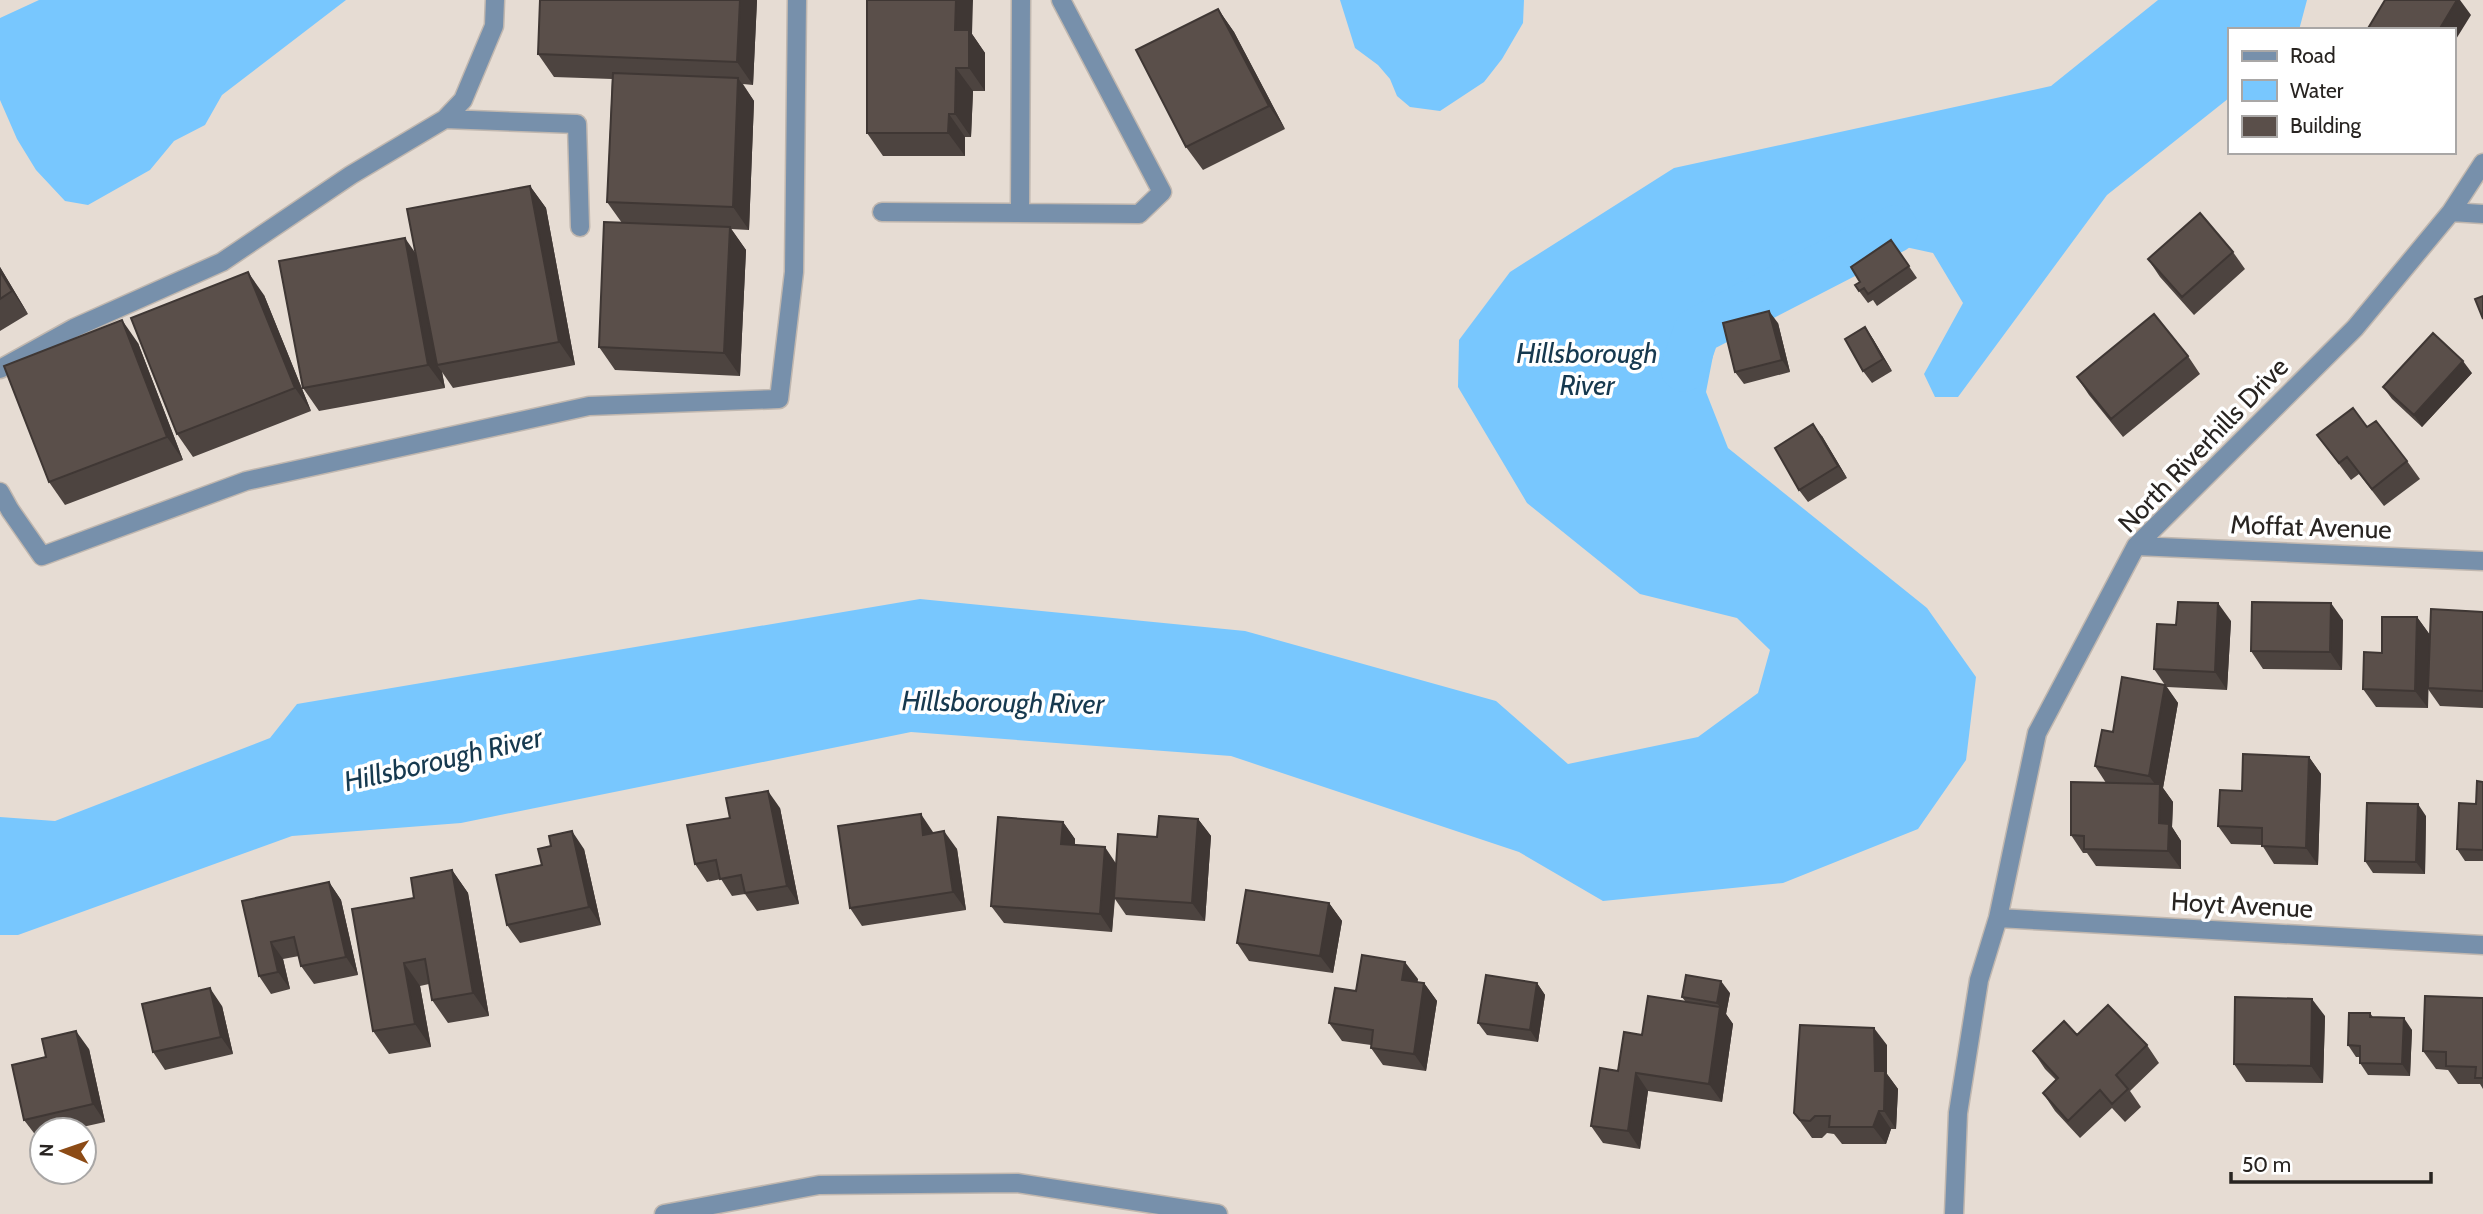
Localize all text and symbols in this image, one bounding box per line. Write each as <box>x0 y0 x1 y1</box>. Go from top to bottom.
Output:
legend <box>2228 28 2455 154</box>
text: Road <box>2290 43 2336 68</box>
text: Water <box>2290 78 2344 103</box>
text: Building <box>2290 113 2362 138</box>
water label: Hillsborough River <box>1516 336 1658 402</box>
street label: North Riverhills Drive <box>2111 351 2295 539</box>
street label: Moffat Avenue <box>2230 508 2392 546</box>
water label: Hillsborough River <box>901 683 1106 721</box>
water label: Hillsborough River <box>341 719 547 798</box>
street label: Hoyt Avenue <box>2170 885 2314 925</box>
north arrow <box>28 1116 98 1186</box>
scale bar <box>2231 1140 2430 1184</box>
text: N <box>35 1143 58 1158</box>
text: 50 m <box>2242 1152 2291 1177</box>

